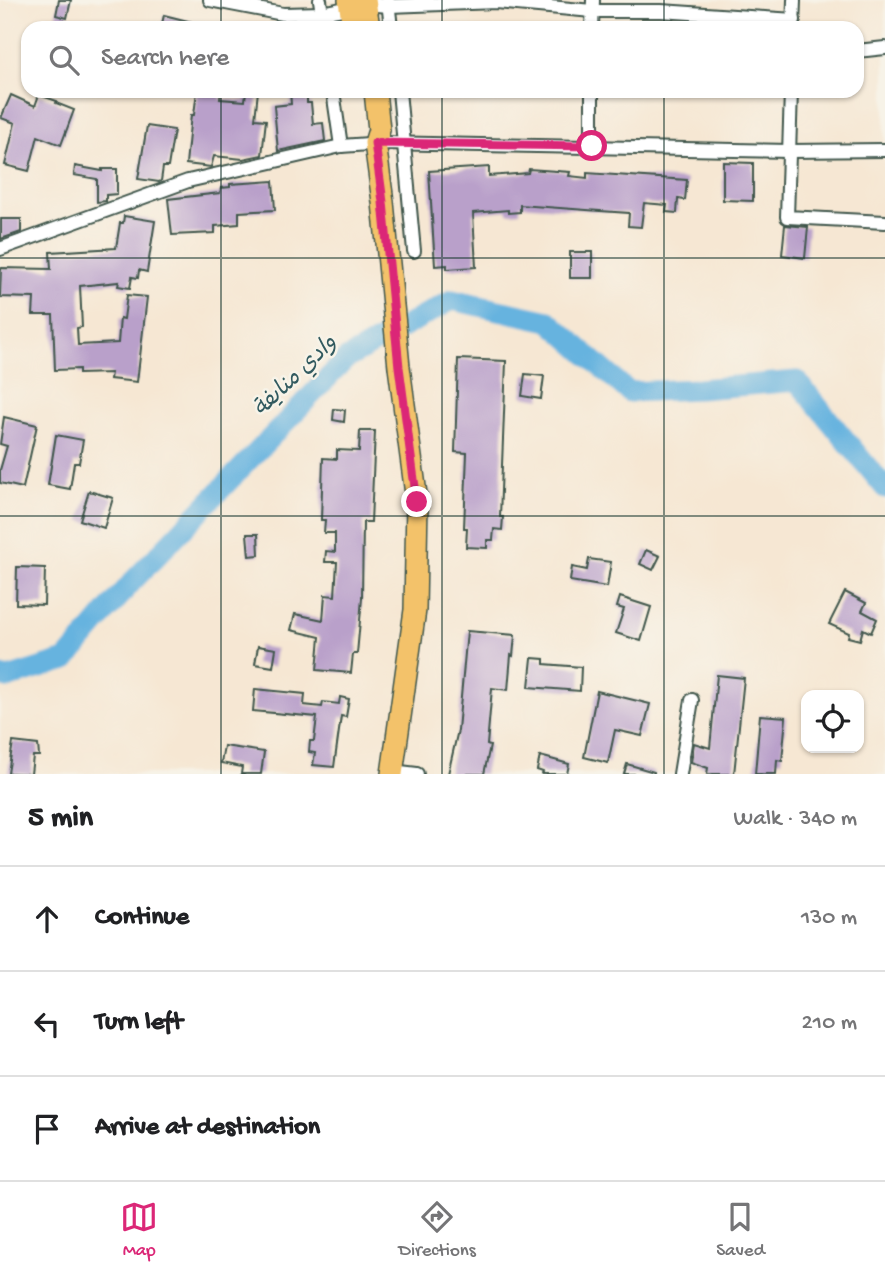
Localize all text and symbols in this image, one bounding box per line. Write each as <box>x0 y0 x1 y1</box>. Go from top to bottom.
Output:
search box <box>21 21 864 98</box>
icon: search <box>45 41 83 79</box>
text: Search here <box>101 44 229 75</box>
route start <box>576 130 607 161</box>
water label: وادي منايفة <box>249 330 344 423</box>
route end <box>401 486 432 517</box>
map controls <box>801 690 864 753</box>
button: locate <box>801 690 864 753</box>
text: 5 min <box>28 802 93 837</box>
text: Walk · 340 m <box>734 806 857 833</box>
icon: ahead <box>28 900 66 938</box>
text: Continue <box>95 903 189 934</box>
text: 130 m <box>801 905 857 932</box>
icon: left <box>28 1005 66 1043</box>
text: Turn left <box>95 1008 183 1039</box>
text: 210 m <box>802 1010 857 1037</box>
icon: arrive <box>28 1110 66 1148</box>
text: Arrive at destination <box>95 1113 320 1144</box>
tab: Map <box>120 1198 158 1263</box>
tab: Directions <box>399 1198 476 1263</box>
tab: Saved <box>716 1198 765 1263</box>

